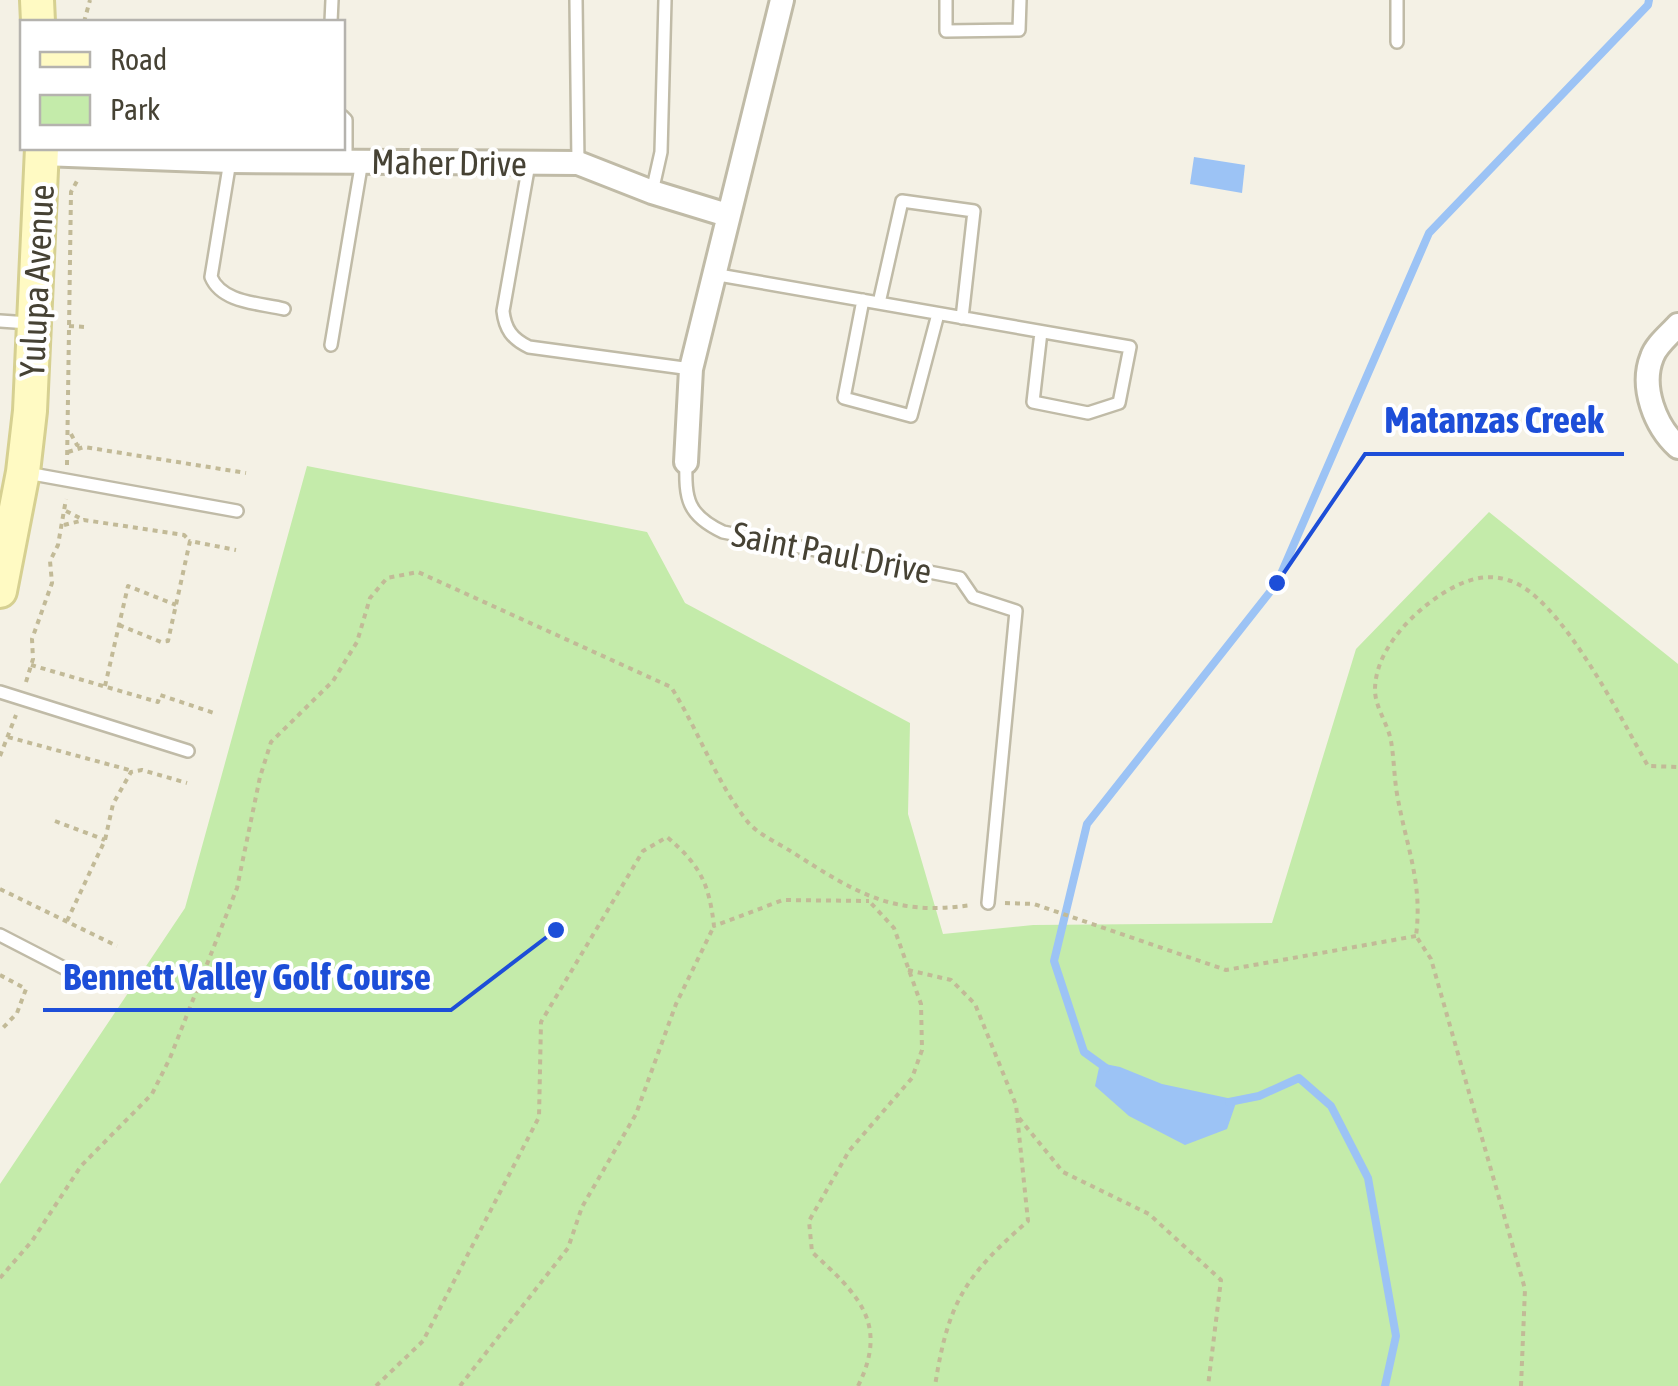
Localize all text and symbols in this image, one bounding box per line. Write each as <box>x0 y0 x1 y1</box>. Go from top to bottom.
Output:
legend <box>20 20 345 150</box>
text: Road <box>110 42 167 76</box>
text: Park <box>110 92 160 126</box>
street label: Maher Drive <box>371 141 527 183</box>
street label: Yulupa Avenue <box>11 183 61 379</box>
callout: Matanzas Creek <box>1365 386 1624 454</box>
text: Matanzas Creek <box>1384 398 1604 441</box>
street label: Saint Paul Drive <box>729 513 935 591</box>
callout: Bennett Valley Golf Course <box>43 942 451 1010</box>
text: Bennett Valley Golf Course <box>63 955 431 998</box>

